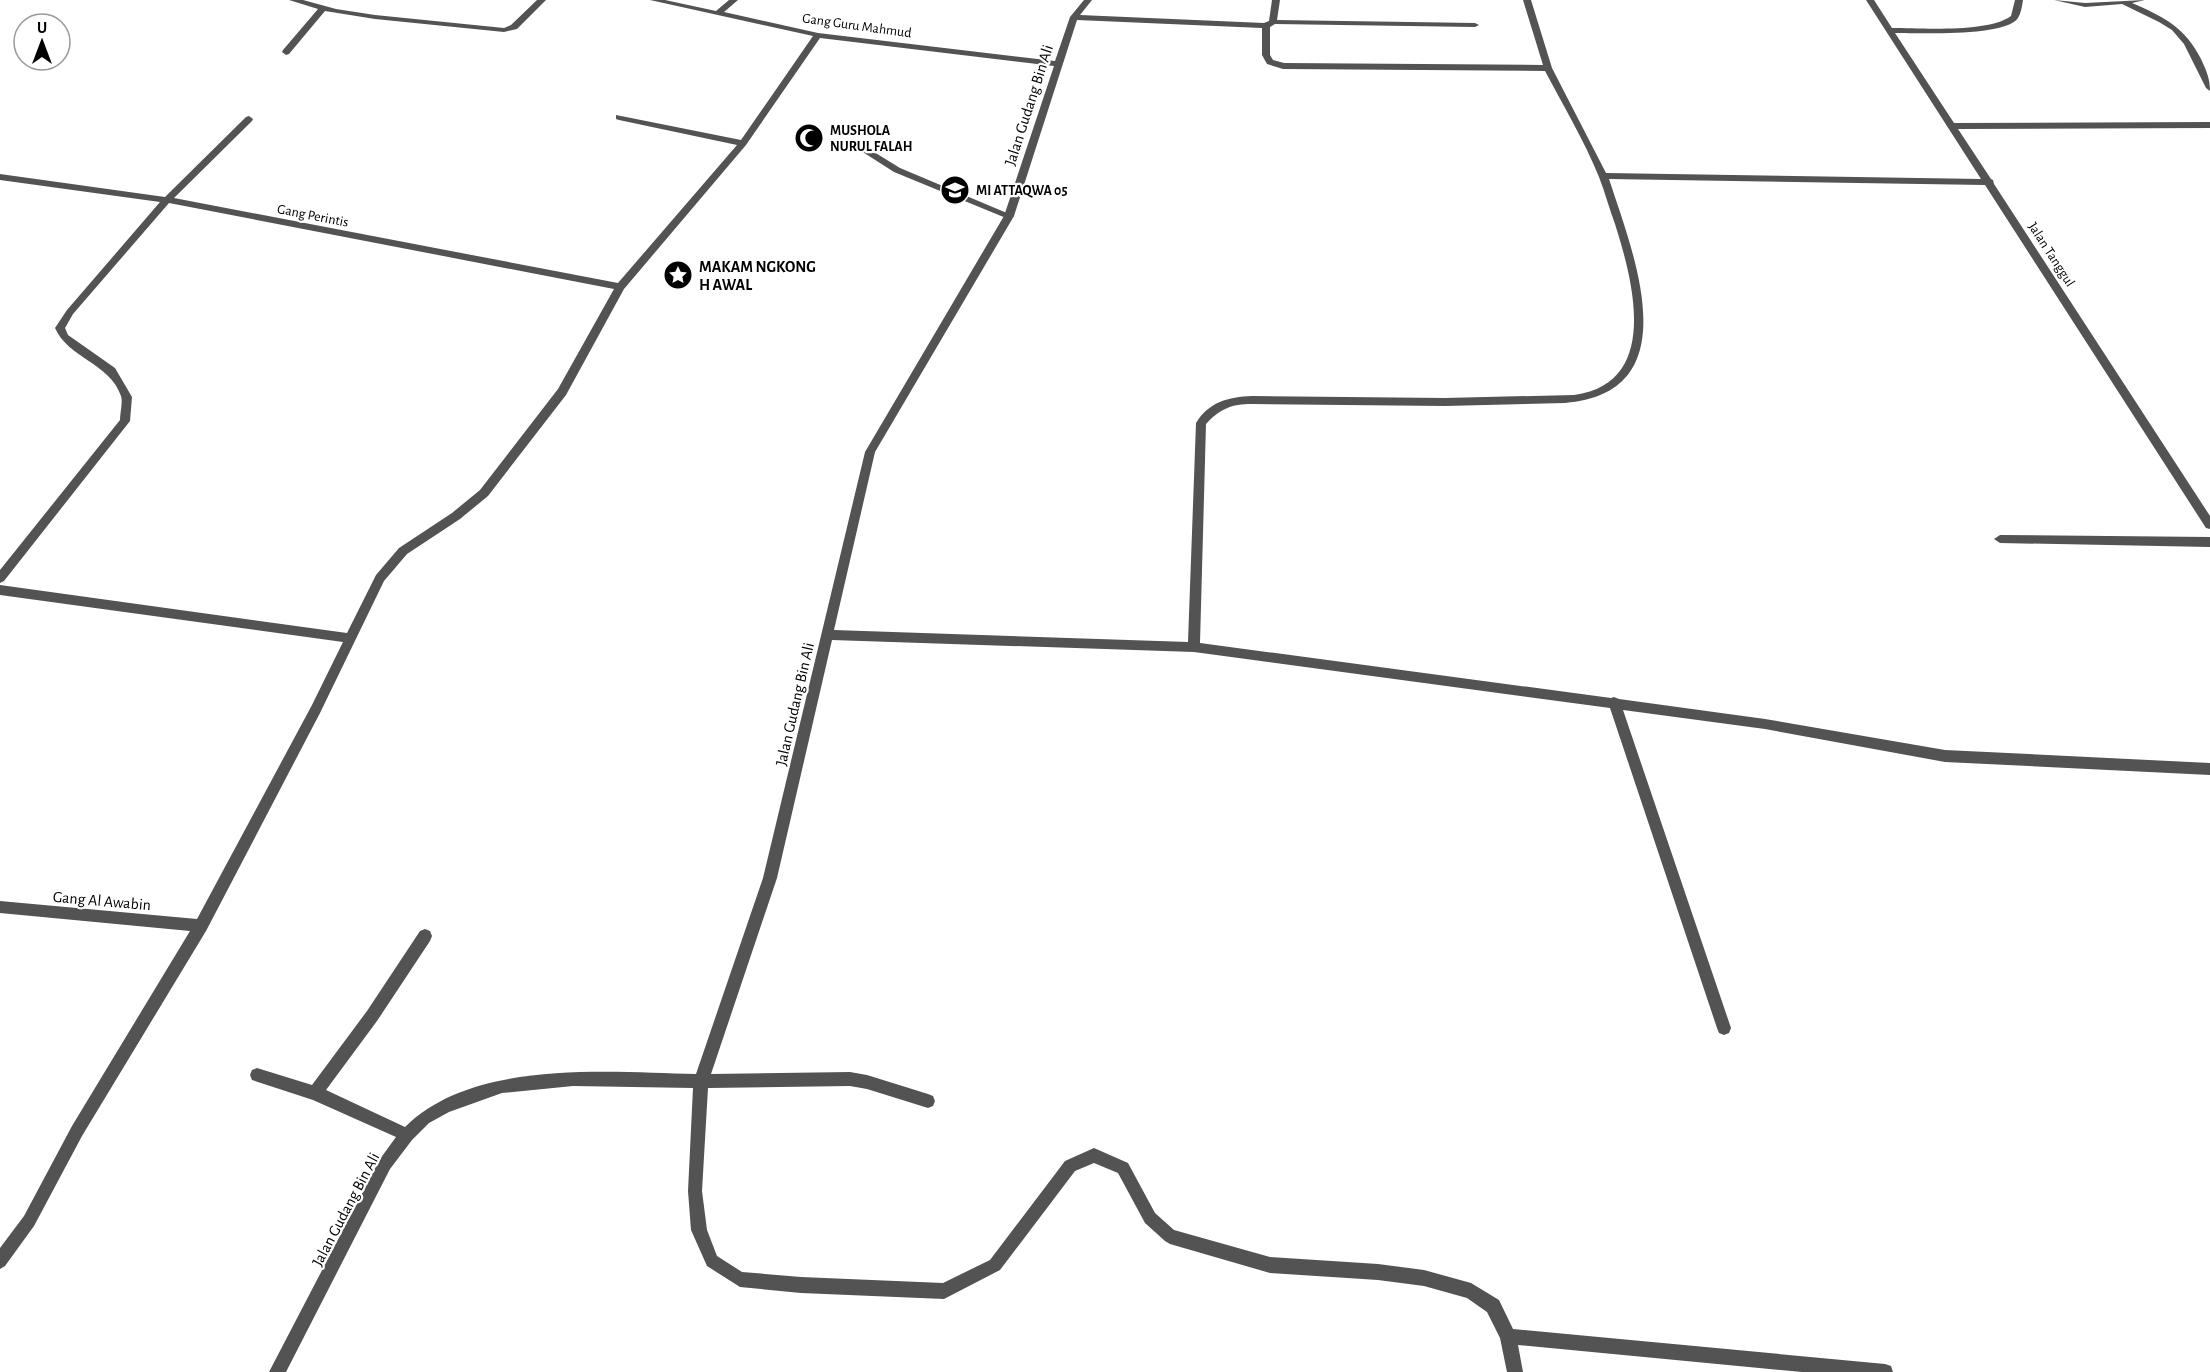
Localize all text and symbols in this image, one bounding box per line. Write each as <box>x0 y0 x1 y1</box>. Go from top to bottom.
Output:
street label: Gang Guru Mahmud <box>801 11 912 41</box>
north arrow <box>12 12 72 72</box>
text: U <box>37 20 47 36</box>
street label: Jalan Gudang Bin Ali <box>1002 43 1056 168</box>
mosque icon: MUSHOLA NURUL FALAH <box>793 122 825 154</box>
place label: MUSHOLA NURUL FALAH <box>830 124 913 154</box>
school or university icon: MI ATTAQWA 05 <box>939 174 971 206</box>
place label: MI ATTAQWA 05 <box>976 184 1067 198</box>
street label: Gang Perintis <box>276 202 350 230</box>
street label: Jalan Tanggul <box>2025 220 2077 289</box>
place icon: MAKAM NGKONG H AWAL <box>662 259 694 291</box>
place label: MAKAM NGKONG H AWAL <box>699 259 816 293</box>
street label: Jalan Gudang Bin Ali <box>773 641 817 768</box>
street label: Gang Al Awabin <box>52 889 152 913</box>
street label: Jalan Gudang Bin Ali <box>309 1150 383 1269</box>

